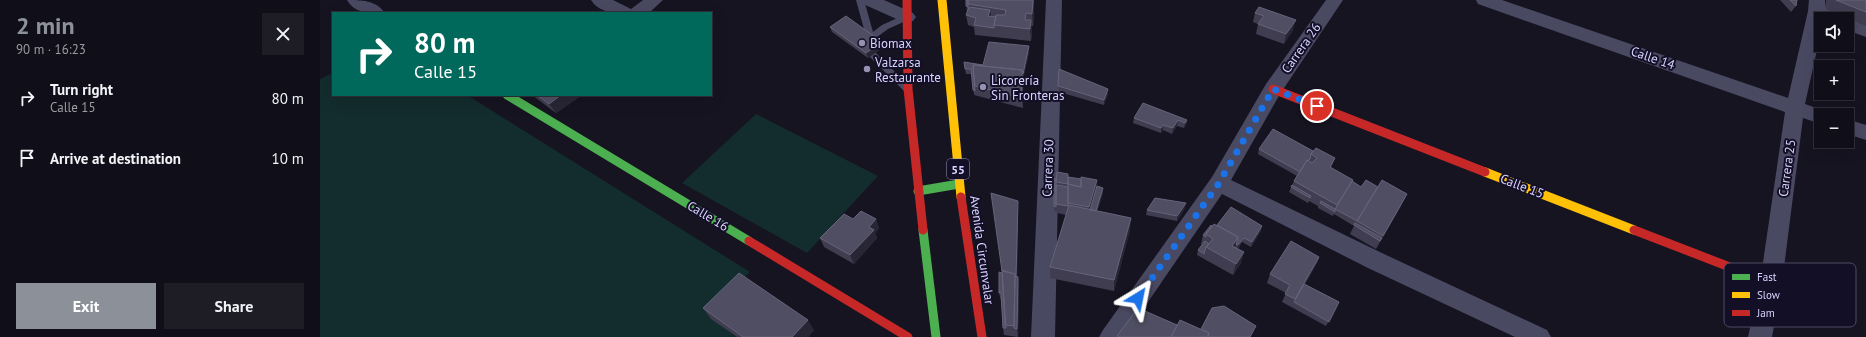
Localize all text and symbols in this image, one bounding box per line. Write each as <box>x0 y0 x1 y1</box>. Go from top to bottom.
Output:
text: 2 min <box>16 10 75 41</box>
map controls <box>1814 12 1854 148</box>
button: sound <box>1814 12 1854 52</box>
button: close <box>262 13 304 55</box>
street label: Carrera 26 <box>1278 20 1324 76</box>
text: 80 m <box>414 24 475 61</box>
icon: right <box>348 28 400 80</box>
place label: Biomax <box>870 35 912 52</box>
marker: Biomax <box>857 38 867 48</box>
text: 90 m · 16:23 <box>16 41 86 58</box>
street label: Calle 14 <box>1629 43 1677 73</box>
place label: Valzarsa Restaurante <box>874 54 941 86</box>
text: Calle 15 <box>414 60 477 83</box>
button: + <box>1814 60 1854 100</box>
marker: Valzarsa Restaurante <box>862 64 872 74</box>
place label: Licorería Sin Fronteras <box>991 72 1064 104</box>
text: Turn right <box>50 80 113 99</box>
marker: Licorería Sin Fronteras <box>978 82 988 92</box>
icon: right <box>16 87 38 109</box>
text: 80 m <box>271 89 304 108</box>
pin <box>1300 89 1334 123</box>
icon: arrive <box>1306 95 1328 117</box>
text: Calle 15 <box>50 99 96 116</box>
button: − <box>1814 108 1854 148</box>
street label: Carrera 25 <box>1775 138 1799 198</box>
street label: Carrera 30 <box>1038 139 1058 197</box>
icon: arrive <box>16 147 38 169</box>
text: Arrive at destination <box>50 149 181 168</box>
text: 10 m <box>271 149 304 168</box>
road number: 55 <box>947 159 969 179</box>
street label: Calle 15 <box>1498 170 1546 202</box>
street label: Avenida Circunvalar <box>966 194 998 306</box>
street label: Calle 16 <box>684 197 732 235</box>
legend <box>1724 263 1856 327</box>
text: Fast <box>1757 270 1777 284</box>
position arrow <box>1117 277 1159 319</box>
button: Exit <box>16 283 156 329</box>
button: Share <box>164 283 304 329</box>
text: Slow <box>1757 288 1780 302</box>
text: Jam <box>1756 306 1775 320</box>

